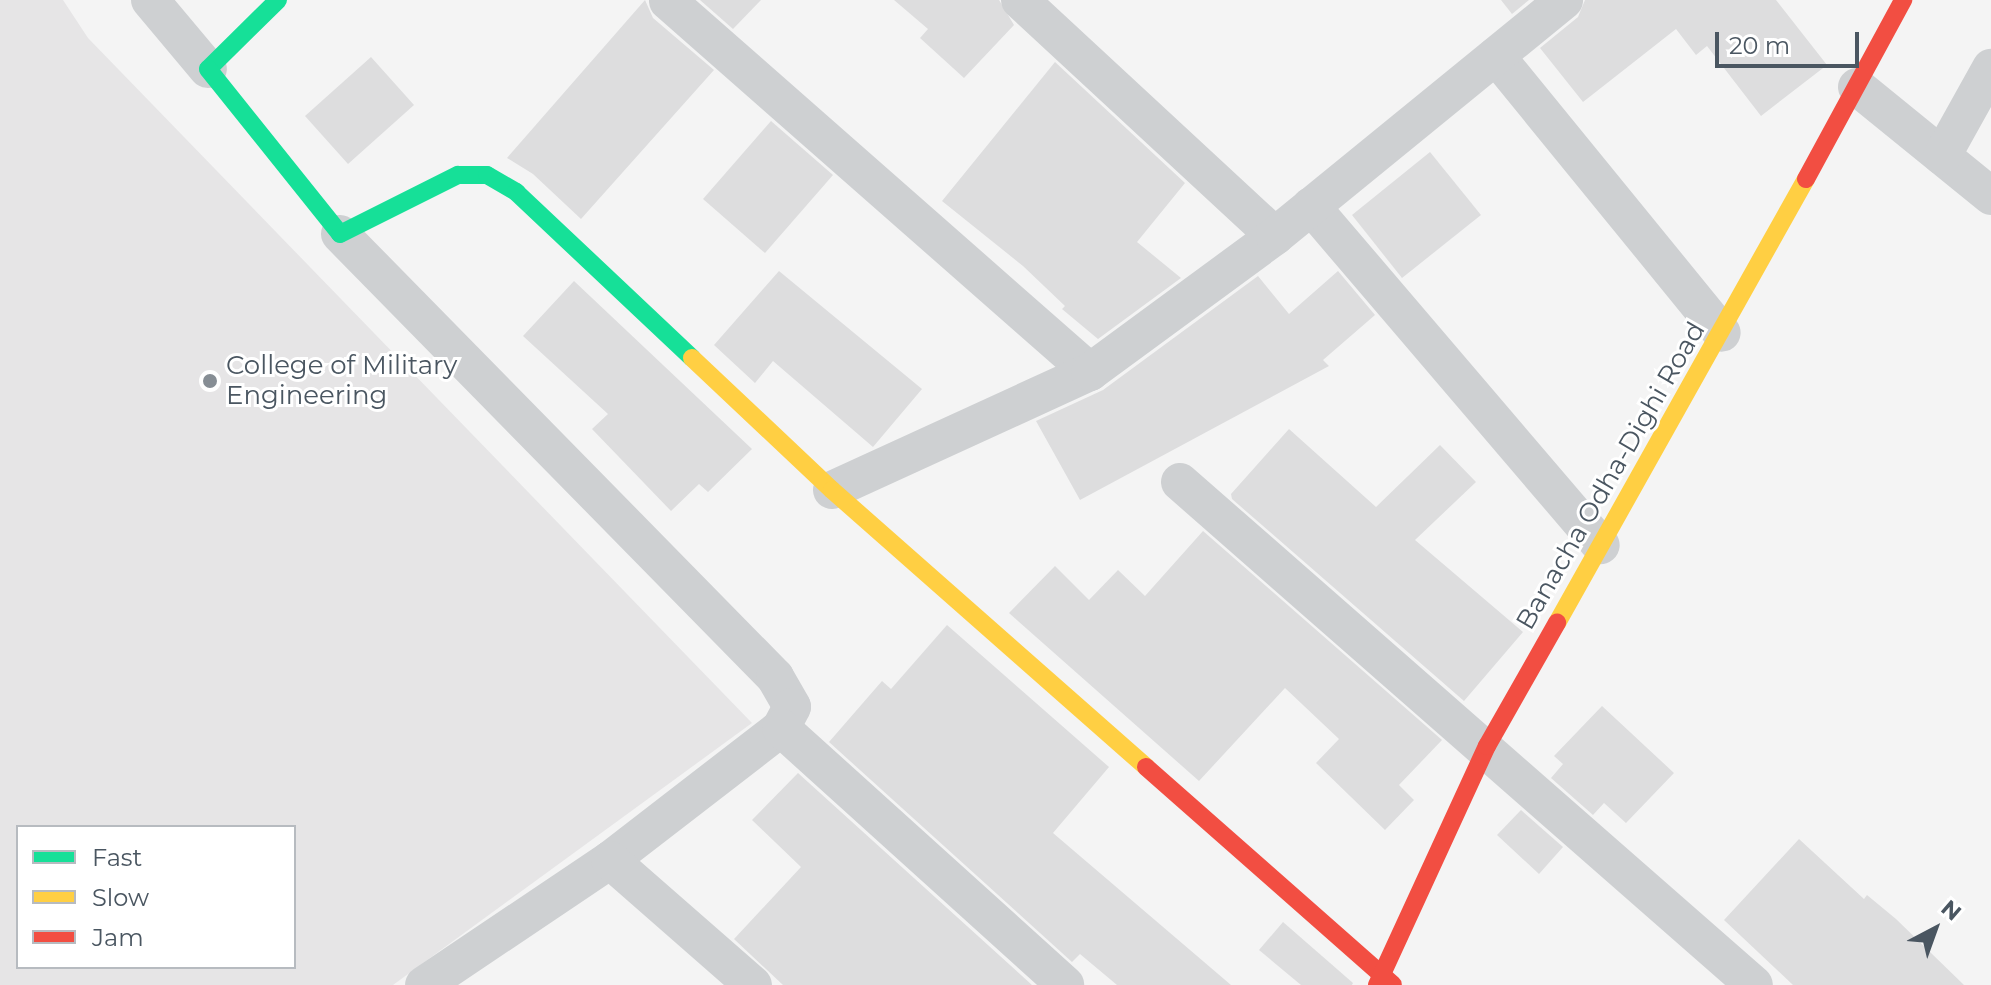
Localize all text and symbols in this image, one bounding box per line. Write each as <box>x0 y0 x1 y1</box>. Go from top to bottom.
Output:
scale bar <box>1719 16 1863 66</box>
text: 20 m <box>1729 31 1790 60</box>
street label: Banacha Odha-Dighi Road <box>1510 317 1712 635</box>
place label: College of Military Engineering <box>226 350 457 412</box>
marker: College of Military Engineering <box>201 372 219 390</box>
legend <box>16 825 296 969</box>
text: Fast <box>92 843 142 872</box>
text: Slow <box>92 883 149 912</box>
north arrow <box>1895 889 1975 969</box>
text: N <box>1936 894 1967 927</box>
text: Jam <box>92 923 144 952</box>

